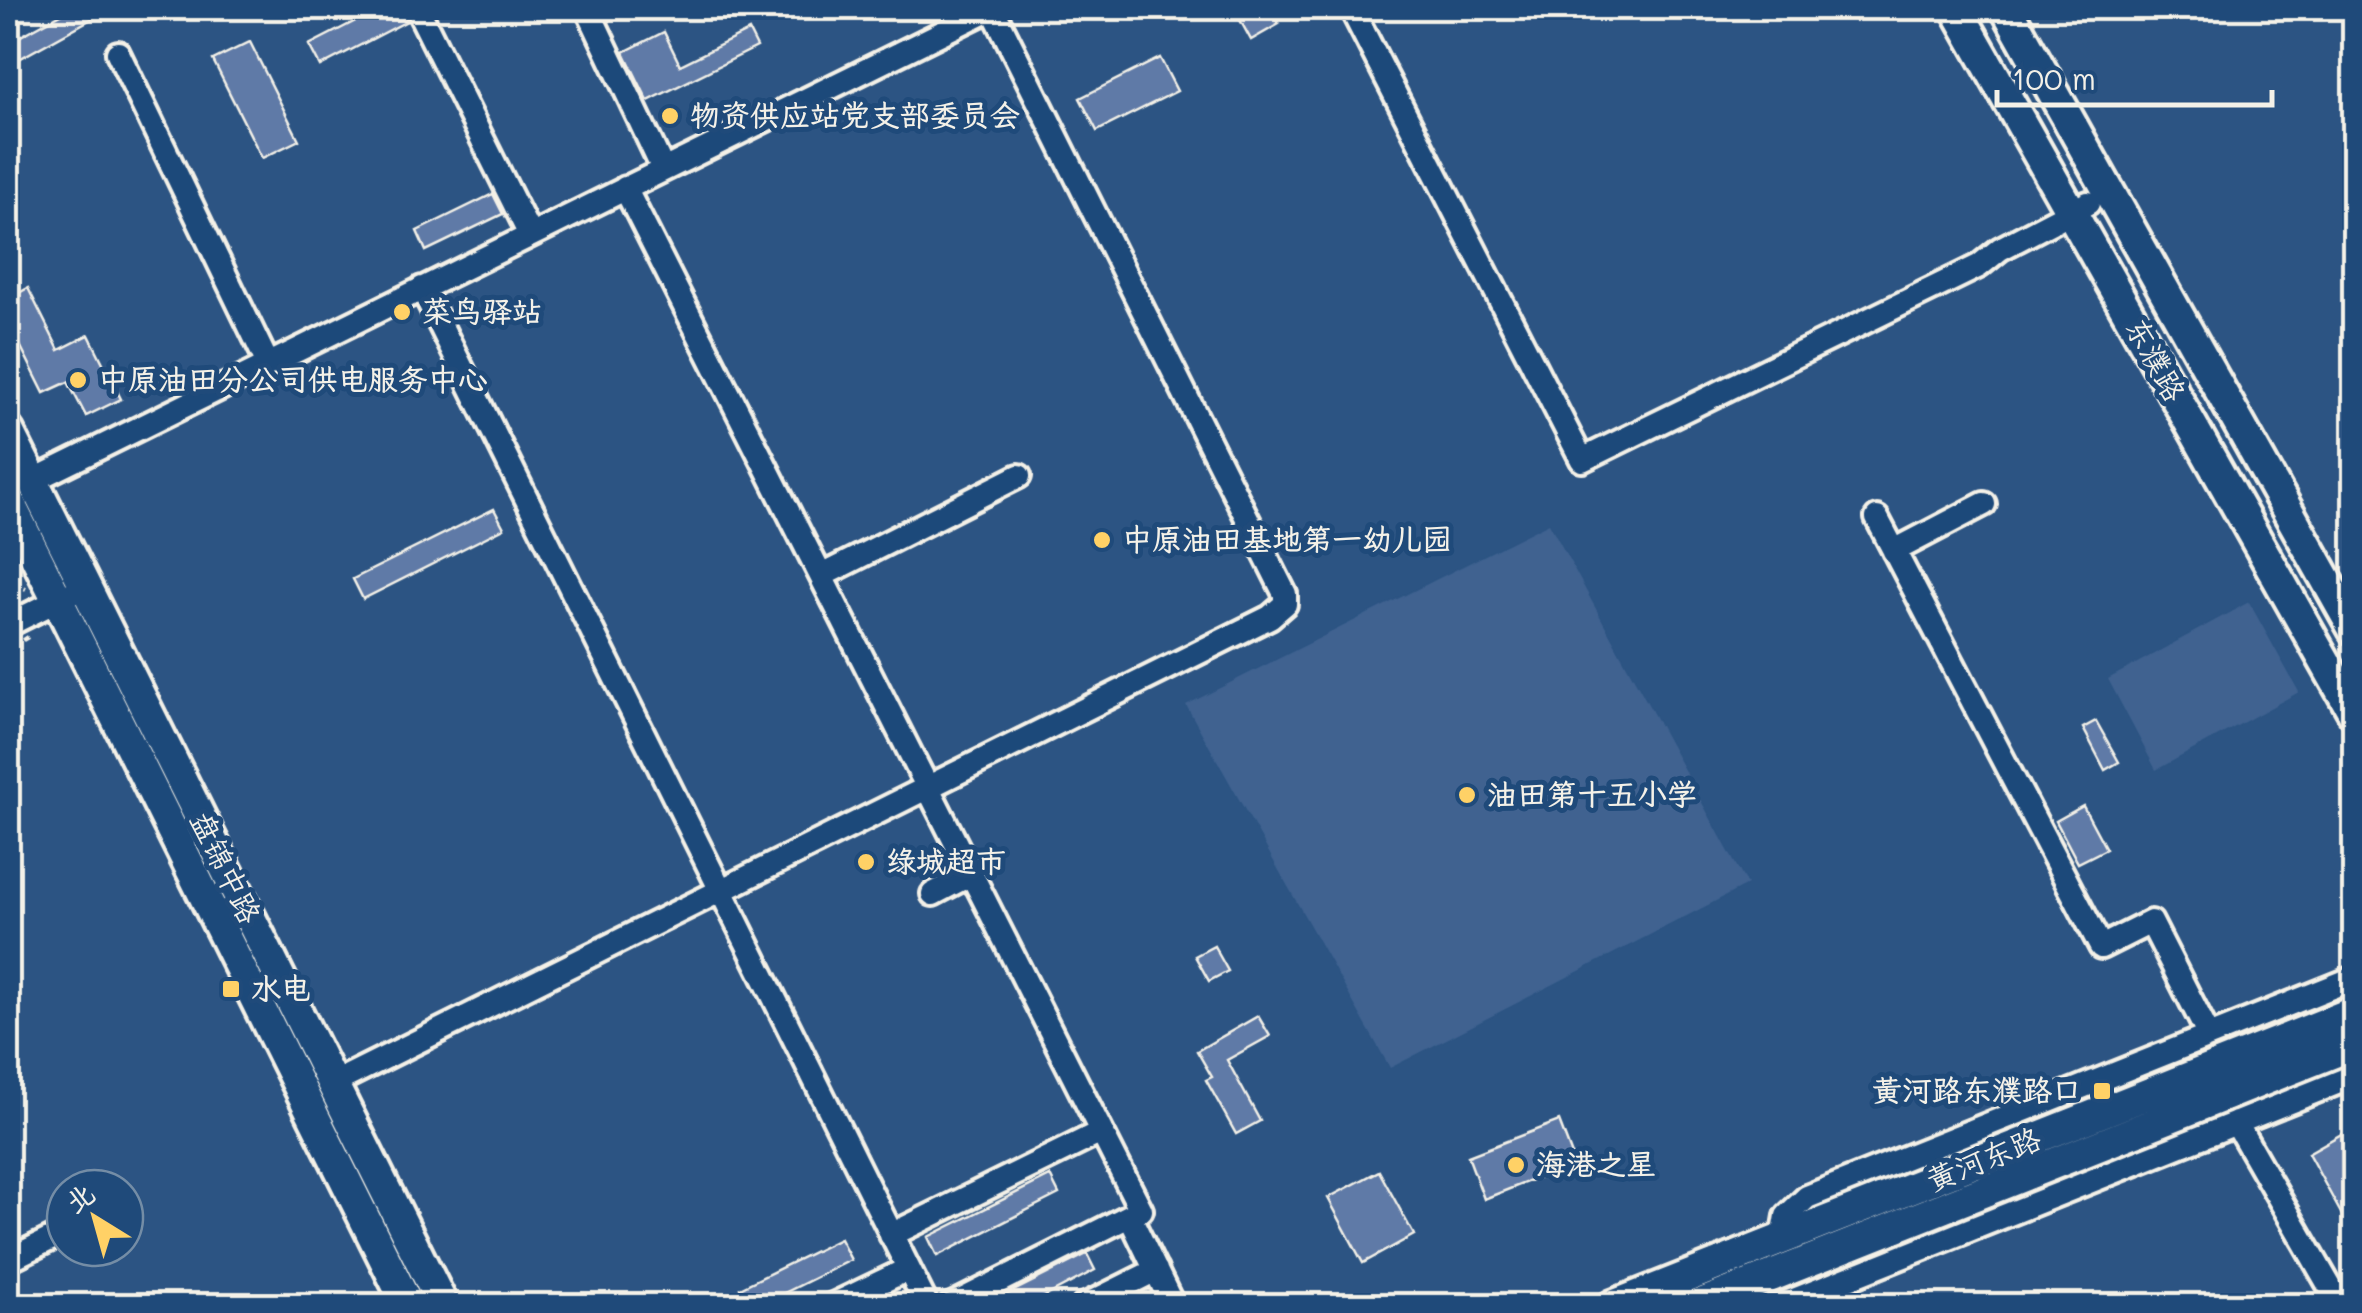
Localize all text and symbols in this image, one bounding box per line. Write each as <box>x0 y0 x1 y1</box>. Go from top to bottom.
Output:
scale bar <box>1997 45 2272 107</box>
text: 100 m <box>2012 58 2096 98</box>
place label: 物资供应站党支部委员会 <box>690 94 1020 134</box>
marker: 物资供应站党支部委员会 <box>659 105 681 127</box>
place label: 菜鸟驿站 <box>422 290 542 330</box>
marker: 菜鸟驿站 <box>391 301 413 323</box>
street label: 东濮路 <box>2117 310 2196 408</box>
place label: 中原油田分公司供电服务中心 <box>98 358 488 398</box>
marker: 中原油田分公司供电服务中心 <box>67 369 89 391</box>
place label: 中原油田基地第一幼儿园 <box>1122 518 1452 558</box>
marker: 中原油田基地第一幼儿园 <box>1091 529 1113 551</box>
place label: 油田第十五小学 <box>1487 773 1697 813</box>
marker: 油田第十五小学 <box>1456 784 1478 806</box>
street label: 盘锦中路 <box>183 804 271 930</box>
place label: 绿城超市 <box>886 840 1006 880</box>
marker: 绿城超市 <box>855 851 877 873</box>
place label: 水电 <box>251 967 311 1007</box>
marker: 水电 <box>220 978 242 1000</box>
place label: 黄河路东濮路口 <box>1872 1069 2082 1109</box>
marker: 黄河路东濮路口 <box>2091 1080 2113 1102</box>
street label: 黄河东路 <box>1920 1117 2046 1199</box>
place label: 海港之星 <box>1536 1143 1656 1183</box>
marker: 海港之星 <box>1505 1154 1527 1176</box>
north arrow <box>45 1168 145 1268</box>
text: 北 <box>57 1174 101 1220</box>

